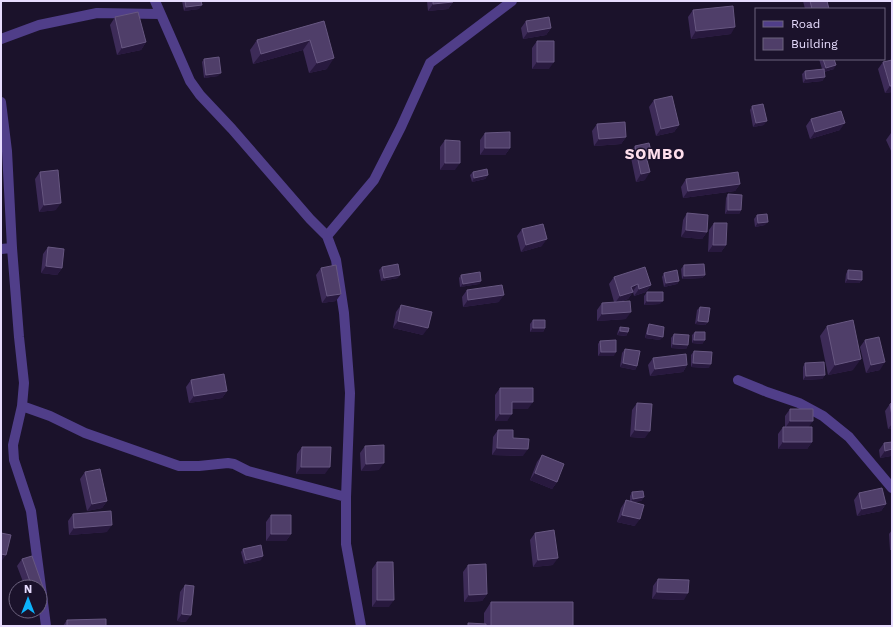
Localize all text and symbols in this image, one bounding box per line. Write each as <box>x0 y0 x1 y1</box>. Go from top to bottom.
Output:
legend <box>755 8 885 60</box>
text: Road <box>791 17 820 31</box>
text: Building <box>791 37 838 51</box>
district label: SOMBO <box>625 145 685 163</box>
north arrow <box>8 579 48 619</box>
text: N <box>24 583 32 596</box>

